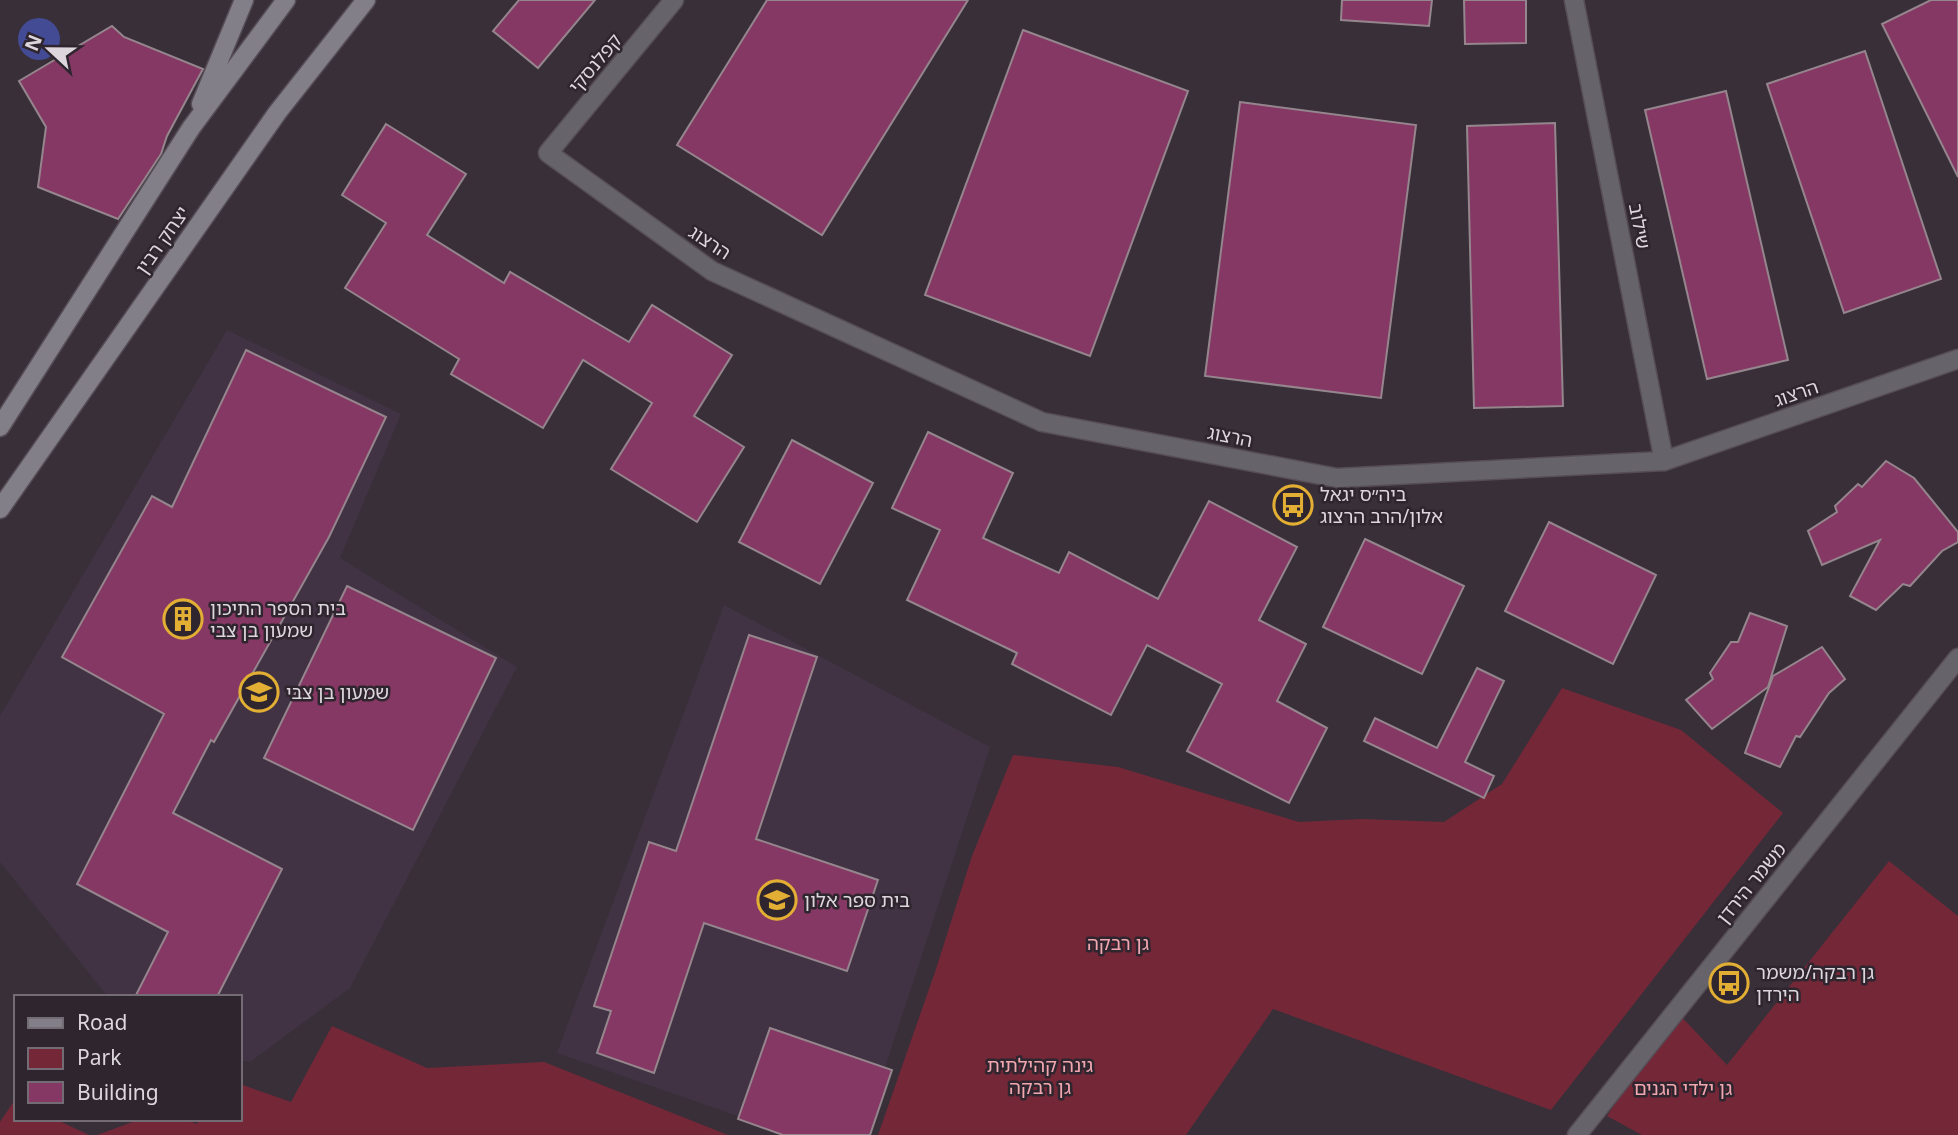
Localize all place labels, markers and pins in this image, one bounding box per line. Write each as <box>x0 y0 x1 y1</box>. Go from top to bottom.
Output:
place label: ביה״ס יגאל אלון/הרב הרצוג <box>1320 481 1443 529</box>
bus stop icon: ביה״ס יגאל אלון/הרב הרצוג <box>1272 484 1314 526</box>
place label: בית הספר התיכון שמעון בן צבי <box>210 595 346 643</box>
building icon: בית הספר התיכון שמעון בן צבי <box>162 598 204 640</box>
school or university icon: שמעון בן צבי <box>238 671 280 713</box>
place label: שמעון בן צבי <box>286 679 389 705</box>
school or university icon: בית ספר אלון <box>756 879 798 921</box>
place label: בית ספר אלון <box>804 887 910 913</box>
place label: גן רבקה/משמר הירדן <box>1756 959 1874 1007</box>
bus stop icon: גן רבקה/משמר הירדן <box>1708 962 1750 1004</box>

